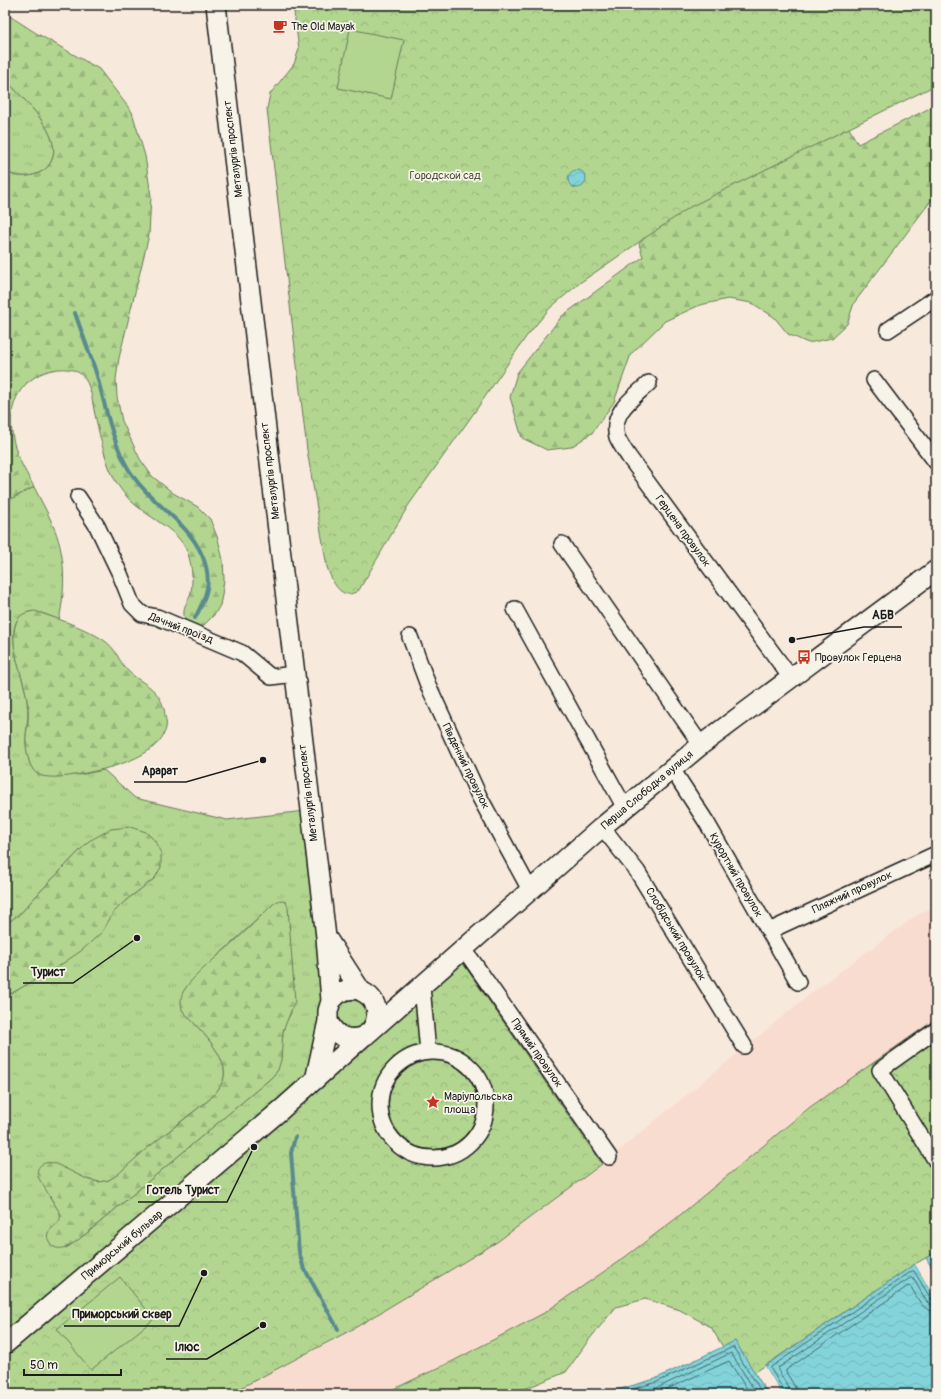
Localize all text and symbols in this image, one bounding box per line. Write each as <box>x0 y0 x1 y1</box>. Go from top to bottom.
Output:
cafe icon: The Old Mayak <box>272 18 288 34</box>
place label: The Old Mayak <box>291 20 355 33</box>
street label: Металургів проспект <box>221 99 245 198</box>
park label: Городской сад <box>409 169 481 182</box>
street label: Металургів проспект <box>258 421 282 520</box>
street label: Герцена провулок <box>653 493 714 570</box>
callout: АБВ <box>864 603 902 627</box>
text: АБВ <box>872 608 894 623</box>
street label: Дачний проїзд <box>146 609 215 646</box>
bus stop icon: Провулок Герцена <box>796 649 812 665</box>
place label: Провулок Герцена <box>815 651 901 664</box>
street label: Південний провулок <box>440 721 493 811</box>
street label: Металургів проспект <box>296 743 320 842</box>
street label: Перша Слободка вулиця <box>598 748 696 832</box>
callout: Арарат <box>134 758 186 782</box>
text: Арарат <box>142 764 179 779</box>
street label: Курортний провулок <box>707 831 766 920</box>
street label: Пляжний провулок <box>810 868 894 916</box>
street label: Слобідський провулок <box>643 885 709 983</box>
callout: Турист <box>23 959 73 983</box>
text: Турист <box>30 965 66 980</box>
street label: Прямий провулок <box>508 1016 566 1090</box>
place label: Маріупольська площа <box>444 1090 513 1116</box>
place icon: Маріупольська площа <box>425 1094 441 1110</box>
callout: Готель Турист <box>138 1178 227 1202</box>
text: Готель Турист <box>146 1183 221 1198</box>
street label: Приморський бульвар <box>79 1207 165 1283</box>
callout: Приморський сквер <box>64 1302 179 1326</box>
text: Приморський сквер <box>72 1307 172 1322</box>
callout: Ілюс <box>166 1335 207 1359</box>
text: Ілюс <box>174 1340 200 1355</box>
scale bar <box>24 1351 121 1377</box>
text: 50 m <box>30 1358 58 1373</box>

